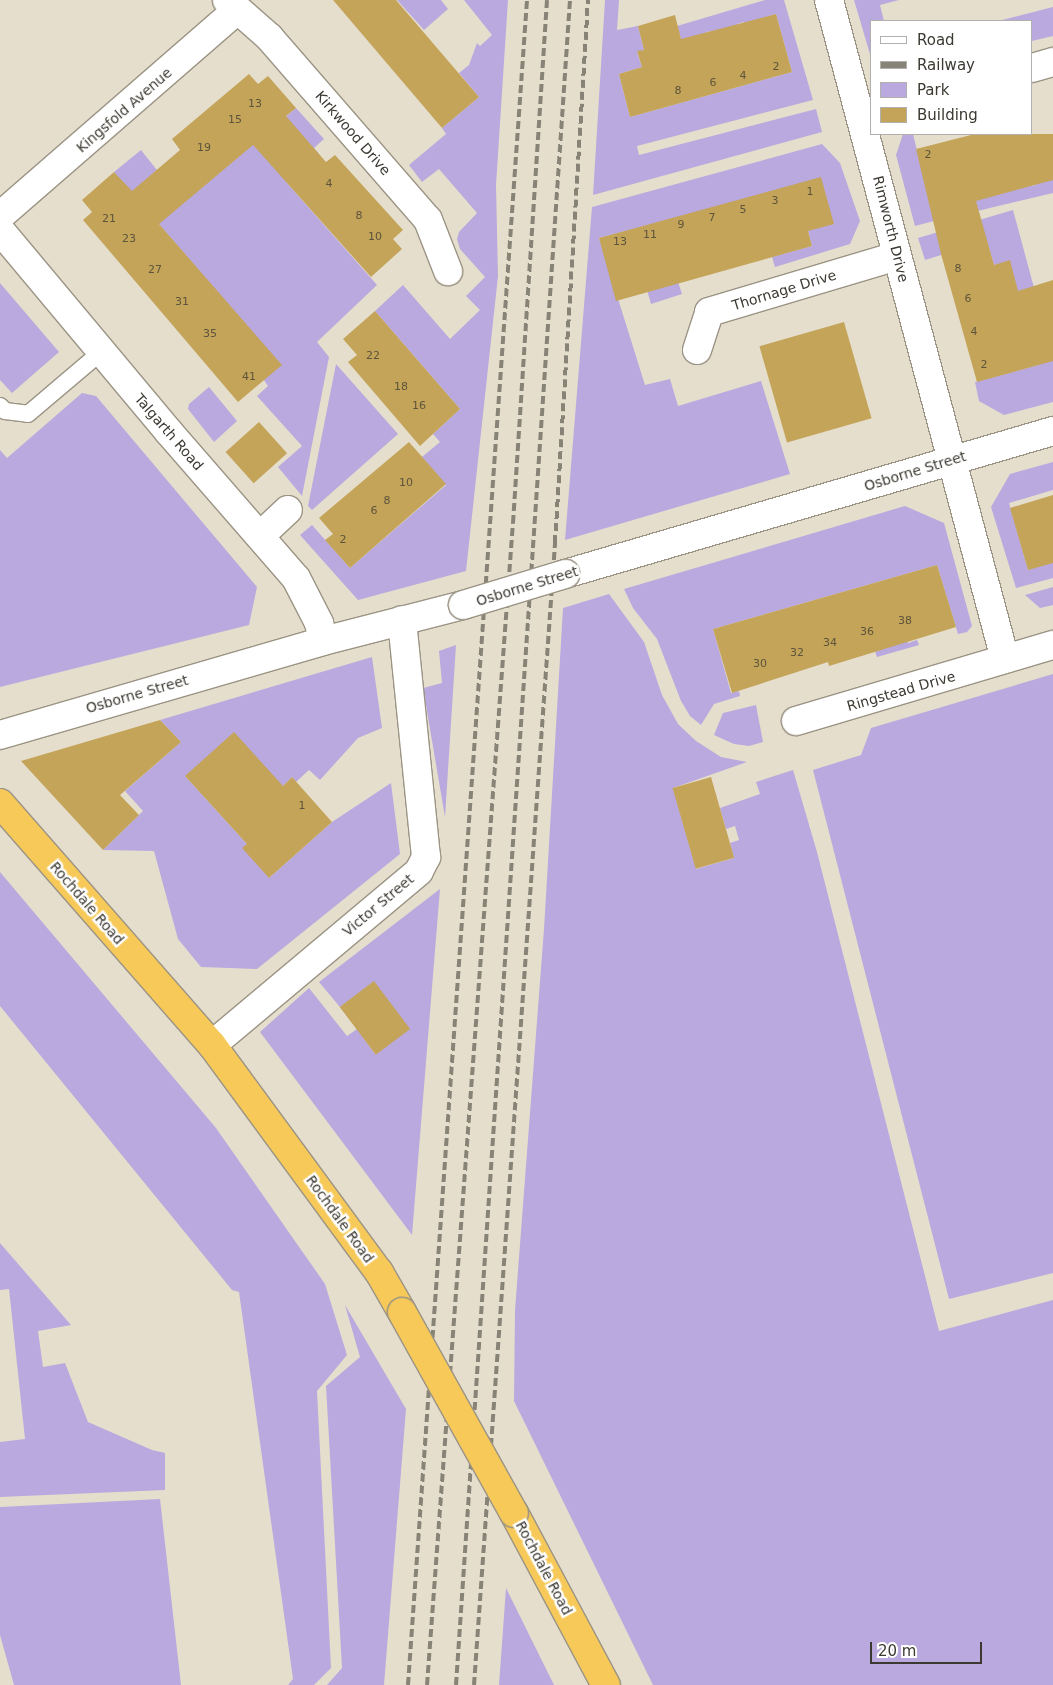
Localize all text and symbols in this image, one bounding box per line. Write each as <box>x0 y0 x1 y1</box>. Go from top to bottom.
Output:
legend <box>870 20 1033 135</box>
text: Road <box>917 31 955 49</box>
text: Railway <box>917 56 975 74</box>
house number: 2 <box>773 60 779 74</box>
street label: Kingsfold Avenue <box>73 64 175 156</box>
house number: 4 <box>740 69 746 83</box>
house number: 6 <box>710 76 716 90</box>
text: Park <box>917 81 949 99</box>
house number: 8 <box>675 84 681 98</box>
street label: Kirkwood Drive <box>312 87 394 179</box>
house number: 13 <box>248 97 262 111</box>
text: Building <box>917 106 978 124</box>
house number: 15 <box>228 113 242 127</box>
house number: 19 <box>197 141 211 155</box>
house number: 2 <box>925 148 931 162</box>
street label: Rimworth Drive <box>870 174 912 284</box>
house number: 4 <box>326 177 332 191</box>
house number: 1 <box>807 185 813 199</box>
house number: 3 <box>772 194 778 208</box>
house number: 5 <box>740 203 746 217</box>
house number: 8 <box>356 209 362 223</box>
house number: 7 <box>709 211 715 225</box>
house number: 21 <box>102 212 116 226</box>
house number: 9 <box>678 218 684 232</box>
house number: 11 <box>643 228 657 242</box>
house number: 10 <box>368 230 382 244</box>
house number: 23 <box>122 232 136 246</box>
house number: 13 <box>613 235 627 249</box>
house number: 8 <box>955 262 961 276</box>
house number: 27 <box>148 263 162 277</box>
street label: Thornage Drive <box>730 266 838 314</box>
house number: 6 <box>965 292 971 306</box>
house number: 31 <box>175 295 189 309</box>
house number: 4 <box>971 325 977 339</box>
house number: 35 <box>203 327 217 341</box>
house number: 22 <box>366 349 380 363</box>
house number: 2 <box>981 358 987 372</box>
house number: 41 <box>242 370 256 384</box>
house number: 18 <box>394 380 408 394</box>
street label: Talgarth Road <box>131 390 207 474</box>
house number: 16 <box>412 399 426 413</box>
street label: Osborne Street <box>862 448 968 494</box>
house number: 10 <box>399 476 413 490</box>
house number: 8 <box>384 494 390 508</box>
house number: 6 <box>371 504 377 518</box>
house number: 2 <box>340 533 346 547</box>
street label: Osborne Street <box>474 563 580 609</box>
house number: 38 <box>898 614 912 628</box>
house number: 36 <box>860 625 874 639</box>
house number: 34 <box>823 636 837 650</box>
house number: 32 <box>790 646 804 660</box>
house number: 30 <box>753 657 767 671</box>
street label: Ringstead Drive <box>845 667 957 715</box>
street label: Osborne Street <box>84 671 190 717</box>
house number: 1 <box>299 799 305 813</box>
street label: Rochdale Road <box>47 858 127 948</box>
street label: Victor Street <box>339 870 417 940</box>
street label: Rochdale Road <box>303 1172 377 1266</box>
street label: Rochdale Road <box>512 1518 576 1618</box>
scale bar <box>873 1632 986 1664</box>
text: 20 m <box>878 1642 916 1660</box>

